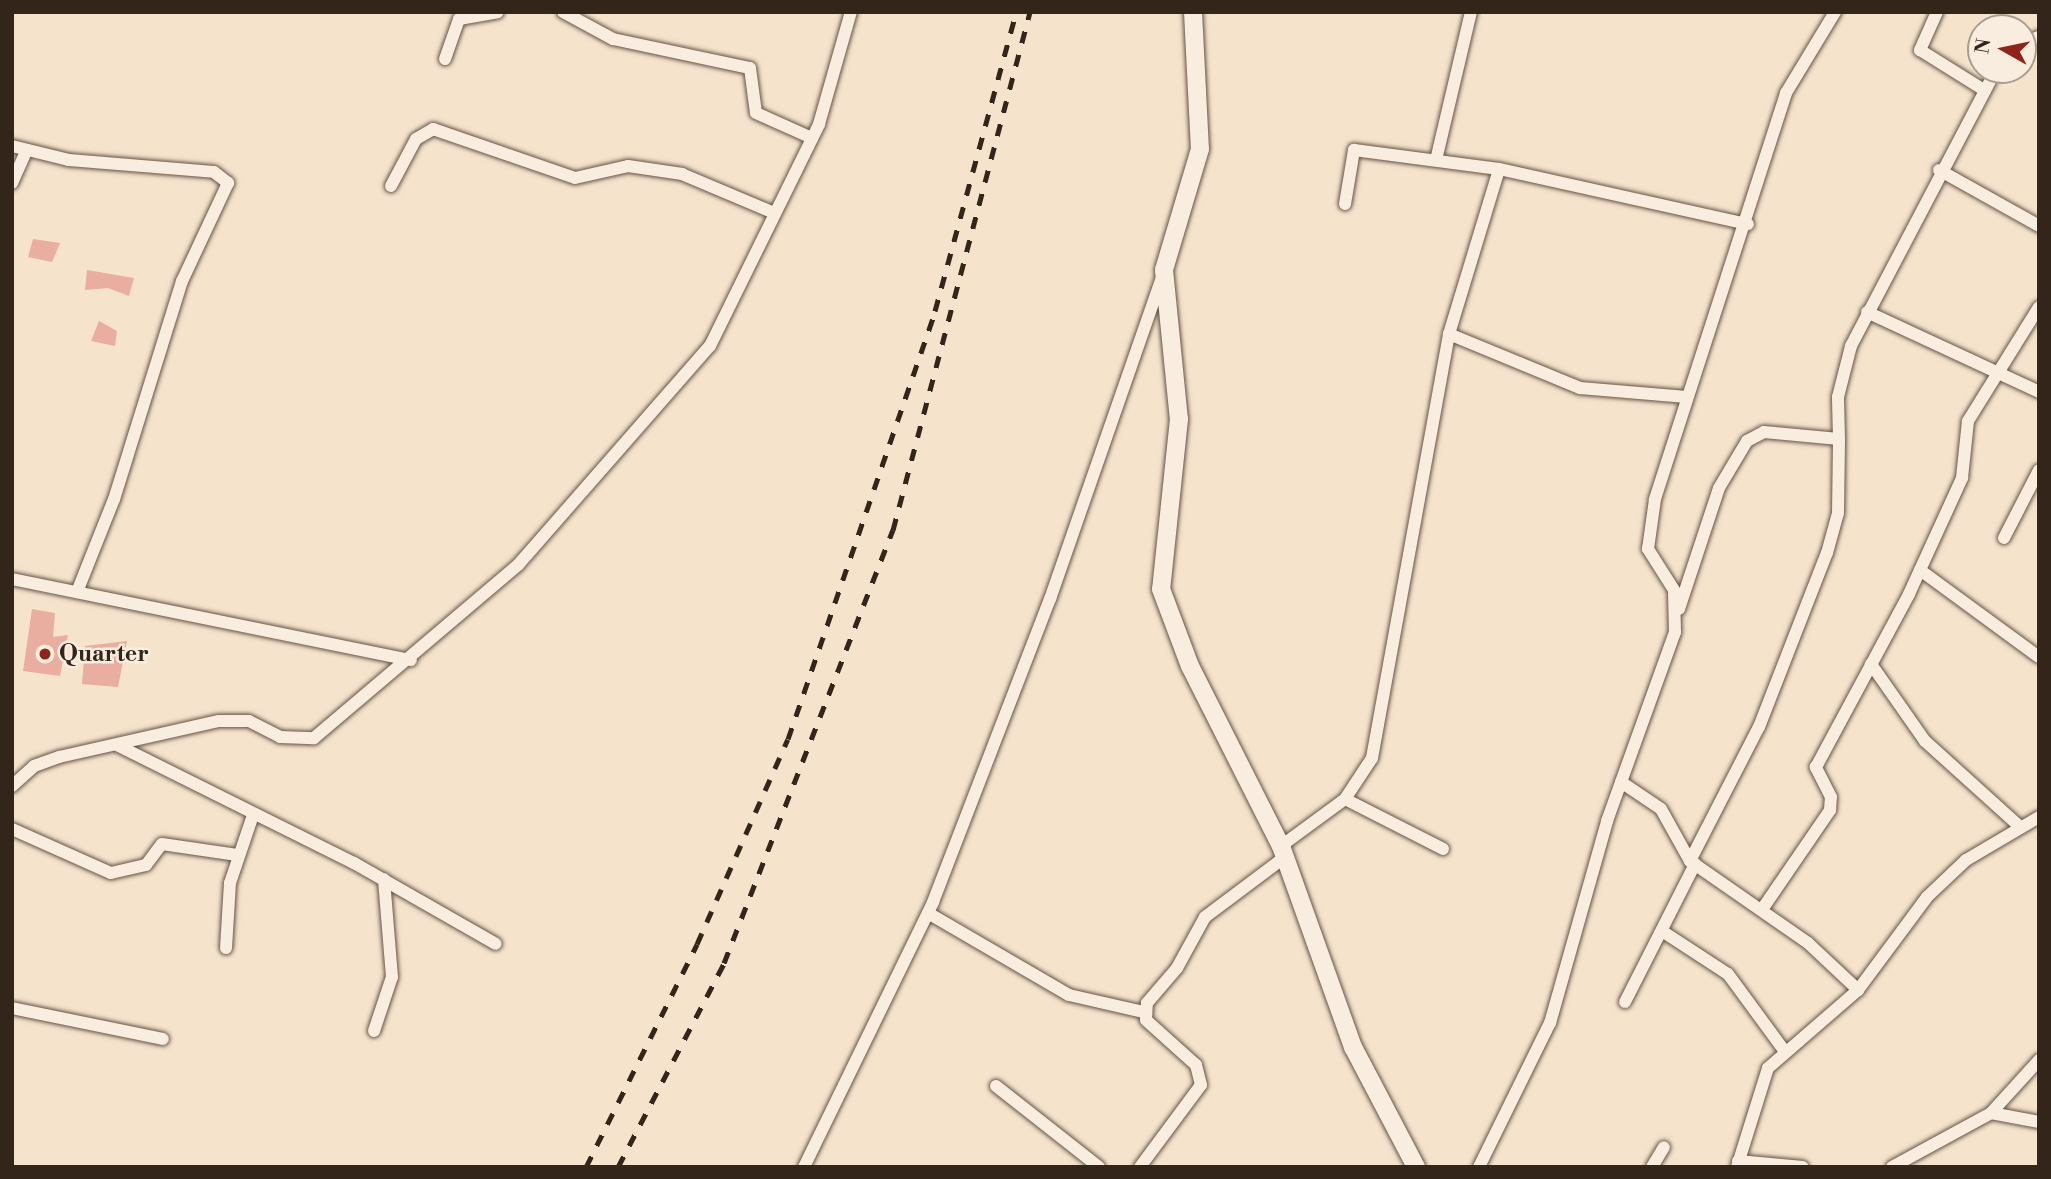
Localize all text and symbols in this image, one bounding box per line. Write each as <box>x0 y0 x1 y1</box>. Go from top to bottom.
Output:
north arrow <box>1967 14 2037 84</box>
text: N <box>1970 37 1996 55</box>
place label: Quarter <box>59 640 149 668</box>
marker: Quarter <box>37 646 53 662</box>

